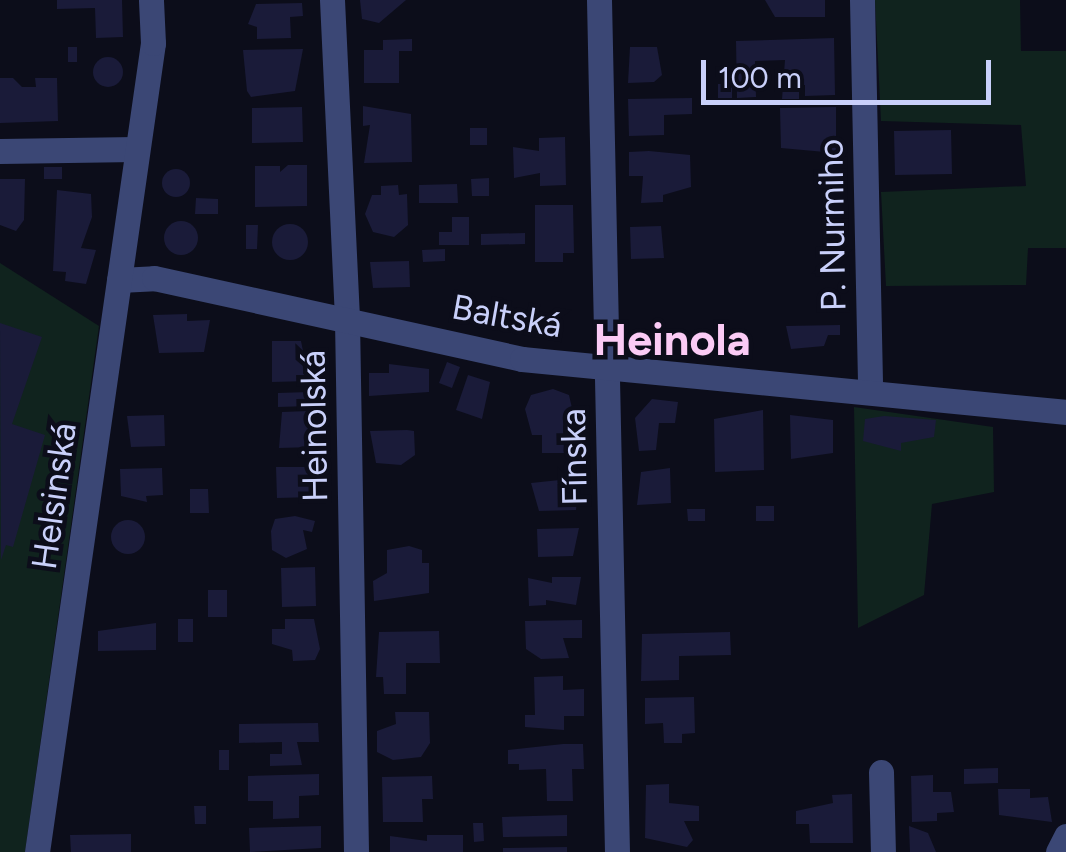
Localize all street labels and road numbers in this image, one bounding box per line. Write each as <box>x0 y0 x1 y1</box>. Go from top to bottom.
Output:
street label: P. Nurmiho <box>809 138 855 312</box>
street label: Baltská <box>449 286 565 346</box>
street label: Heinolská <box>292 350 336 502</box>
street label: Fínska <box>552 408 596 506</box>
street label: Helsinská <box>23 420 85 572</box>

